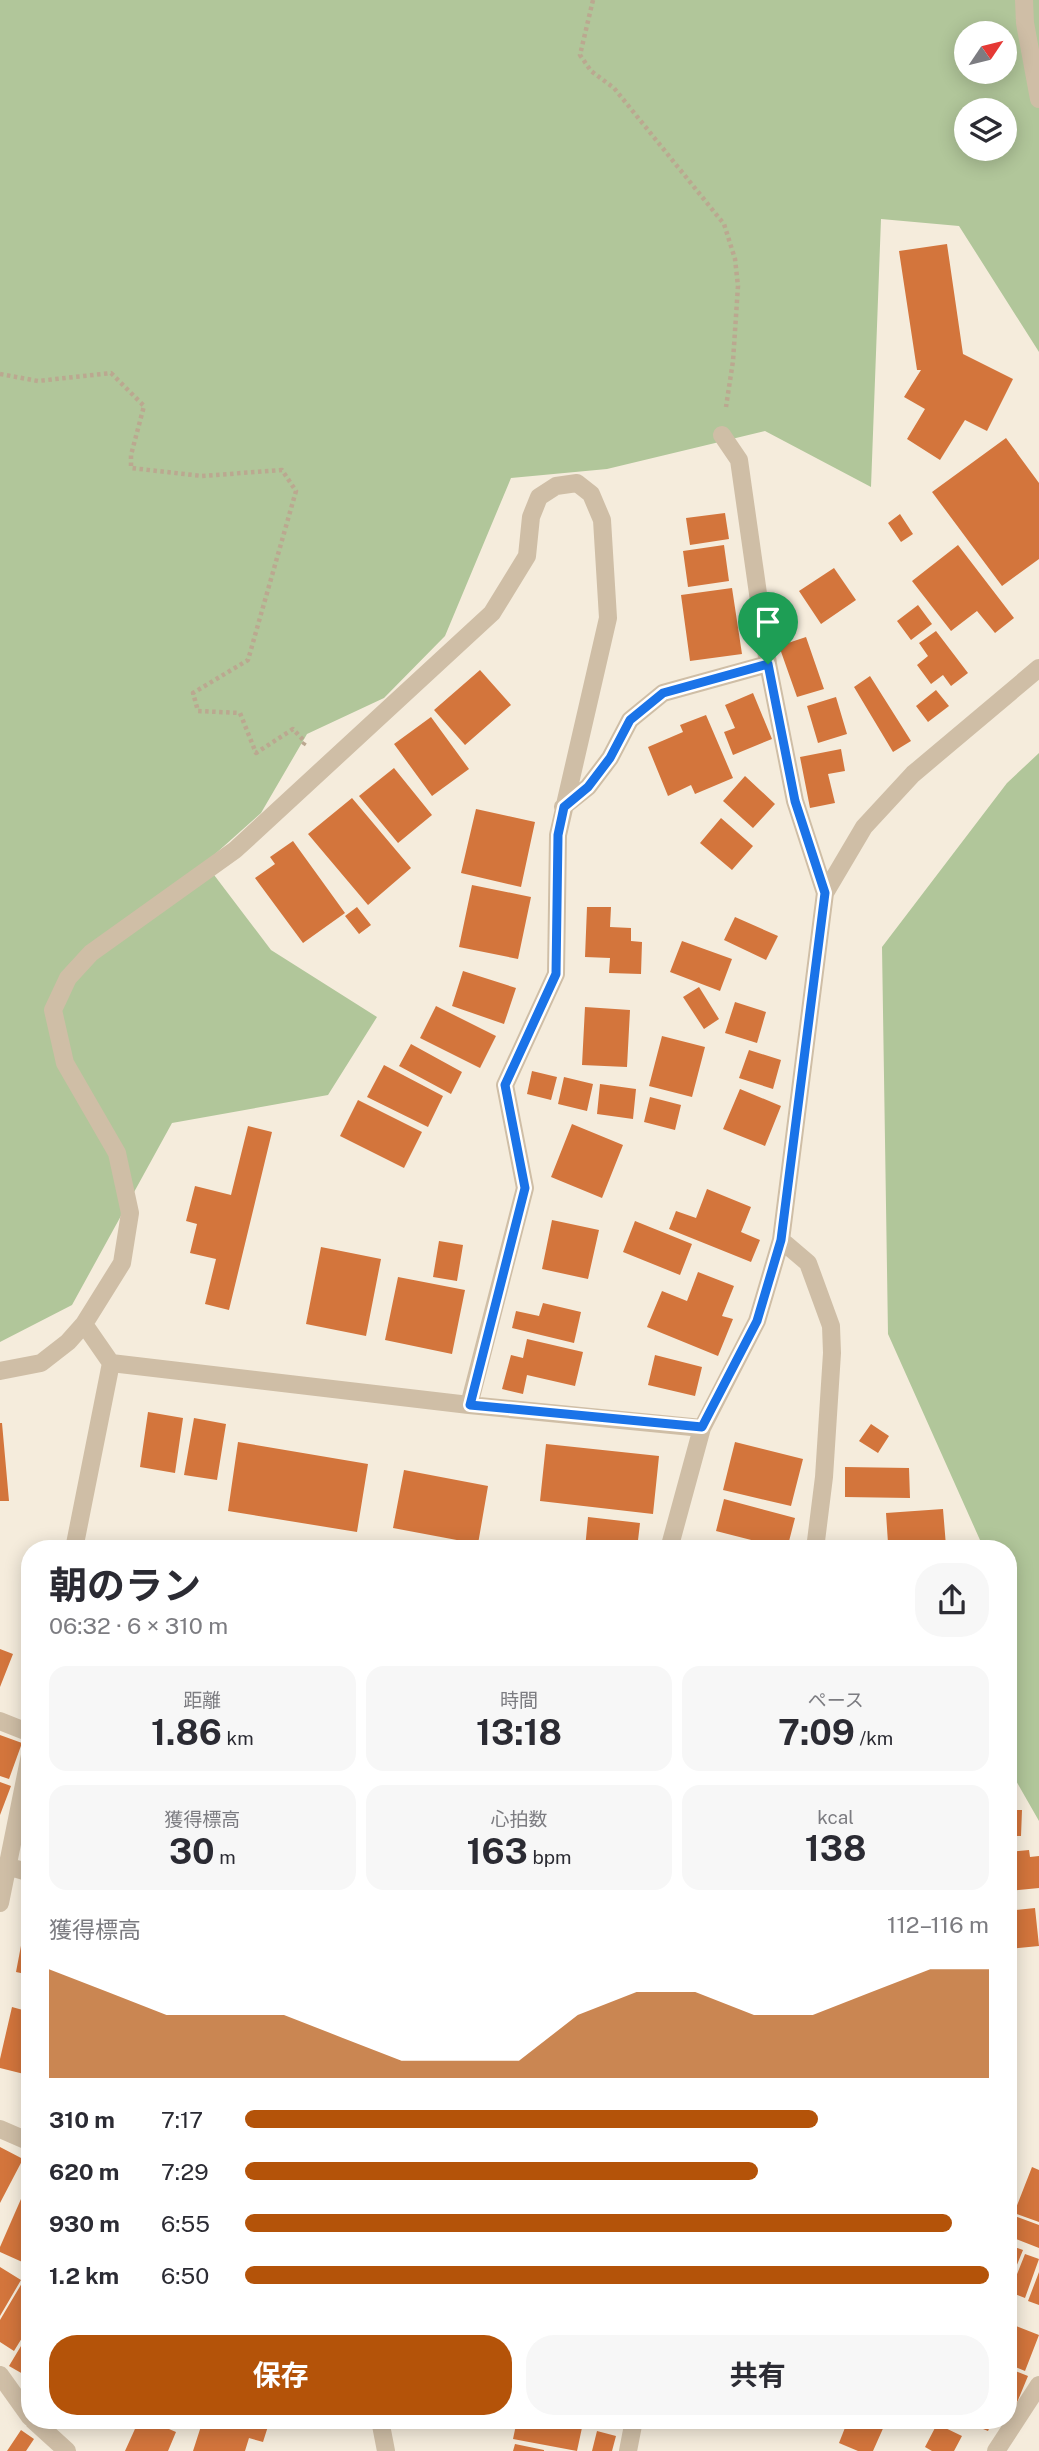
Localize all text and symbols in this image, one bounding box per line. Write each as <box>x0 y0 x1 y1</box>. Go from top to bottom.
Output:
north arrow <box>954 21 1017 84</box>
map controls <box>954 21 1017 161</box>
button: layers <box>954 98 1017 161</box>
pin <box>738 592 798 664</box>
icon: arrive <box>749 603 787 641</box>
text: 朝のラン <box>49 1563 201 1608</box>
button: share <box>915 1563 989 1637</box>
text: 06:32 · 6 × 310 m <box>49 1612 228 1639</box>
text: 距離 <box>183 1689 221 1711</box>
text: 時間 <box>500 1689 538 1711</box>
text: ペース <box>808 1689 864 1711</box>
text: 1.86 <box>151 1712 222 1753</box>
text: 13:18 <box>476 1712 562 1753</box>
text: 7:09 <box>778 1712 855 1753</box>
text: km <box>222 1727 254 1749</box>
text: /km <box>855 1727 893 1749</box>
text: kcal <box>817 1806 854 1828</box>
text: 獲得標高 <box>164 1808 240 1830</box>
text: 心拍数 <box>490 1808 548 1830</box>
text: 138 <box>805 1828 866 1869</box>
text: 30 <box>169 1831 215 1872</box>
text: 163 <box>467 1831 528 1872</box>
text: m <box>215 1846 236 1868</box>
text: bpm <box>528 1846 571 1868</box>
text: 112–116 m <box>887 1911 989 1938</box>
text: 獲得標高 <box>49 1916 141 1943</box>
text: 310 m <box>49 2106 115 2133</box>
text: 7:17 <box>161 2106 203 2133</box>
text: 620 m <box>49 2158 119 2185</box>
text: 7:29 <box>161 2158 209 2185</box>
text: 930 m <box>49 2210 120 2237</box>
text: 6:55 <box>161 2210 210 2237</box>
text: 1.2 km <box>49 2262 119 2289</box>
text: 6:50 <box>161 2262 209 2289</box>
button: 保存 <box>49 2335 512 2415</box>
button: 共有 <box>526 2335 989 2415</box>

